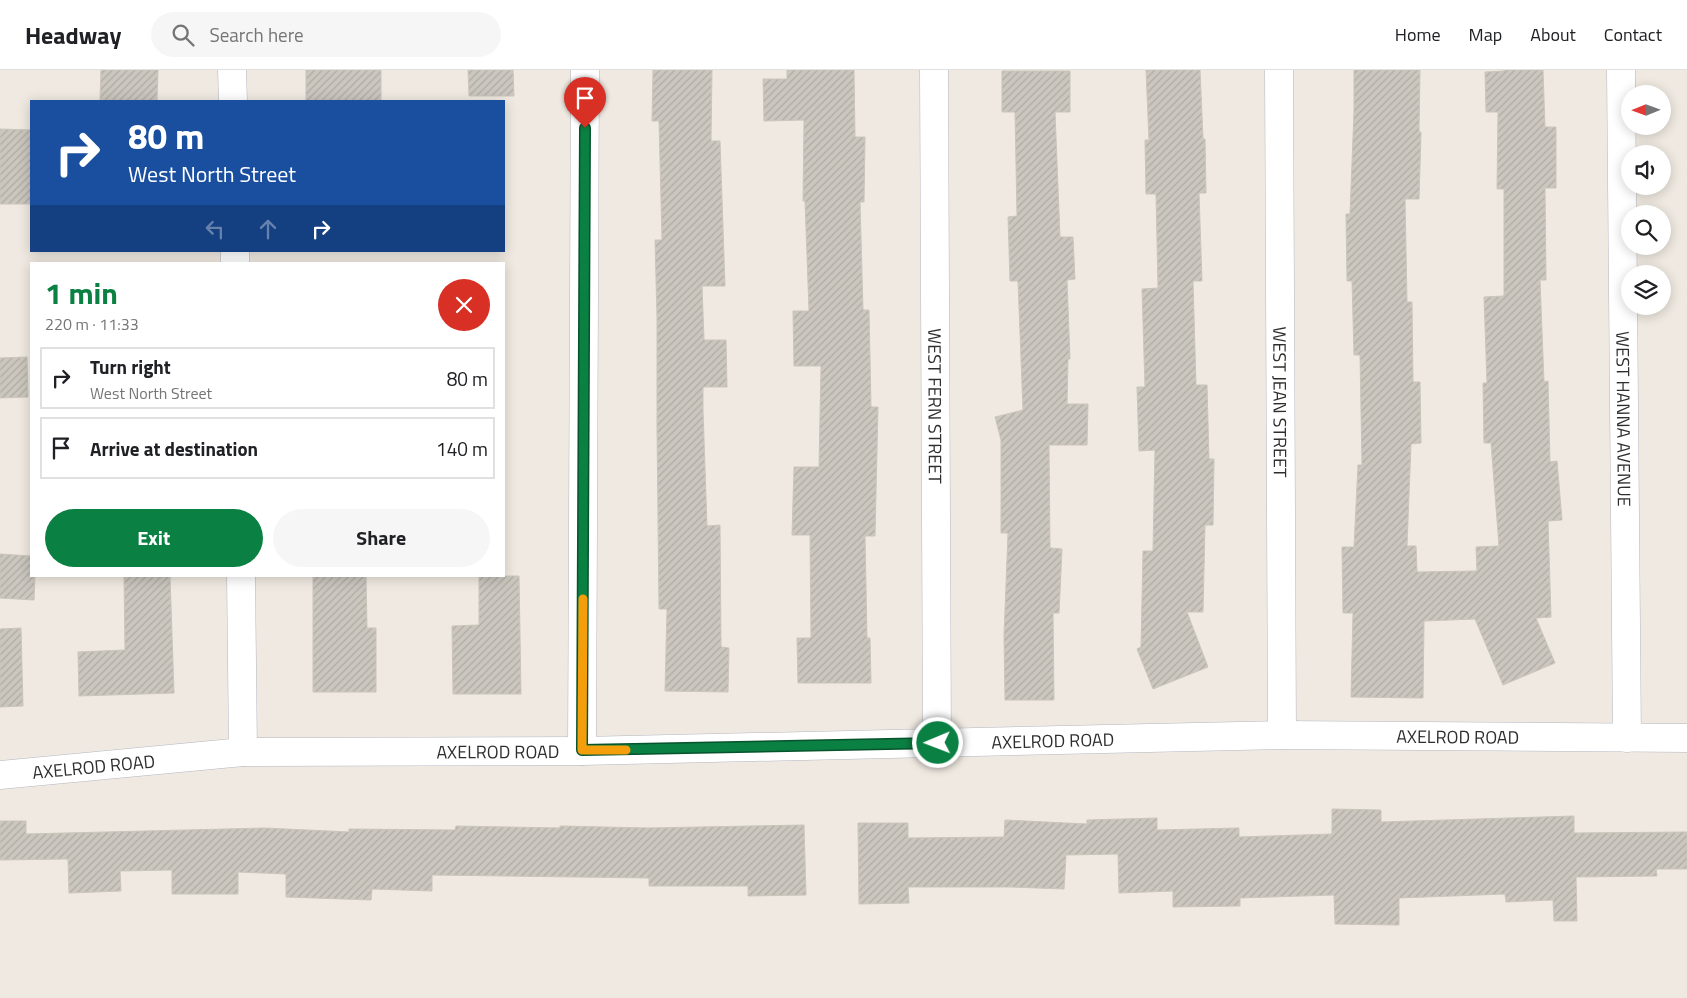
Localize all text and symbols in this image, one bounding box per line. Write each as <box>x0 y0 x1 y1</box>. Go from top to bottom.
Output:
search box <box>151 12 501 57</box>
text: Headway <box>25 17 121 53</box>
text: Search here <box>209 20 304 49</box>
icon: search <box>169 21 197 49</box>
text: Home <box>1395 21 1441 48</box>
text: Map <box>1469 21 1502 48</box>
text: About <box>1530 21 1576 48</box>
text: Contact <box>1604 21 1662 48</box>
pin <box>564 77 606 128</box>
icon: arrive <box>571 84 599 112</box>
north arrow <box>1621 85 1671 135</box>
map controls <box>1621 85 1671 315</box>
text: 80 m <box>128 109 204 163</box>
icon: right <box>45 120 110 185</box>
button: sound <box>1621 145 1671 195</box>
text: West North Street <box>128 157 296 191</box>
button: search <box>1621 205 1671 255</box>
icon: left <box>201 215 229 243</box>
icon: ahead <box>254 215 282 243</box>
icon: right <box>307 215 335 243</box>
button: layers <box>1621 265 1671 315</box>
text: 1 min <box>45 270 118 316</box>
button: close <box>438 279 490 331</box>
text: 220 m · 11:33 <box>45 312 139 336</box>
street label: WEST JEAN STREET <box>1267 327 1294 478</box>
street label: WEST FERN STREET <box>922 328 949 484</box>
street label: WEST HANNA AVENUE <box>1610 331 1638 507</box>
text: Turn right <box>90 352 171 381</box>
icon: right <box>47 364 75 392</box>
text: 80 m <box>447 364 488 393</box>
text: West North Street <box>90 381 212 405</box>
icon: arrive <box>47 434 75 462</box>
text: Arrive at destination <box>90 434 258 463</box>
text: 140 m <box>436 434 488 463</box>
button: Exit <box>45 509 263 567</box>
button: Share <box>273 509 490 567</box>
position arrow <box>911 716 963 768</box>
street label: AXELROD ROAD <box>1396 722 1519 750</box>
street label: AXELROD ROAD <box>991 725 1115 755</box>
street label: AXELROD ROAD <box>436 738 559 765</box>
street label: AXELROD ROAD <box>31 747 156 785</box>

